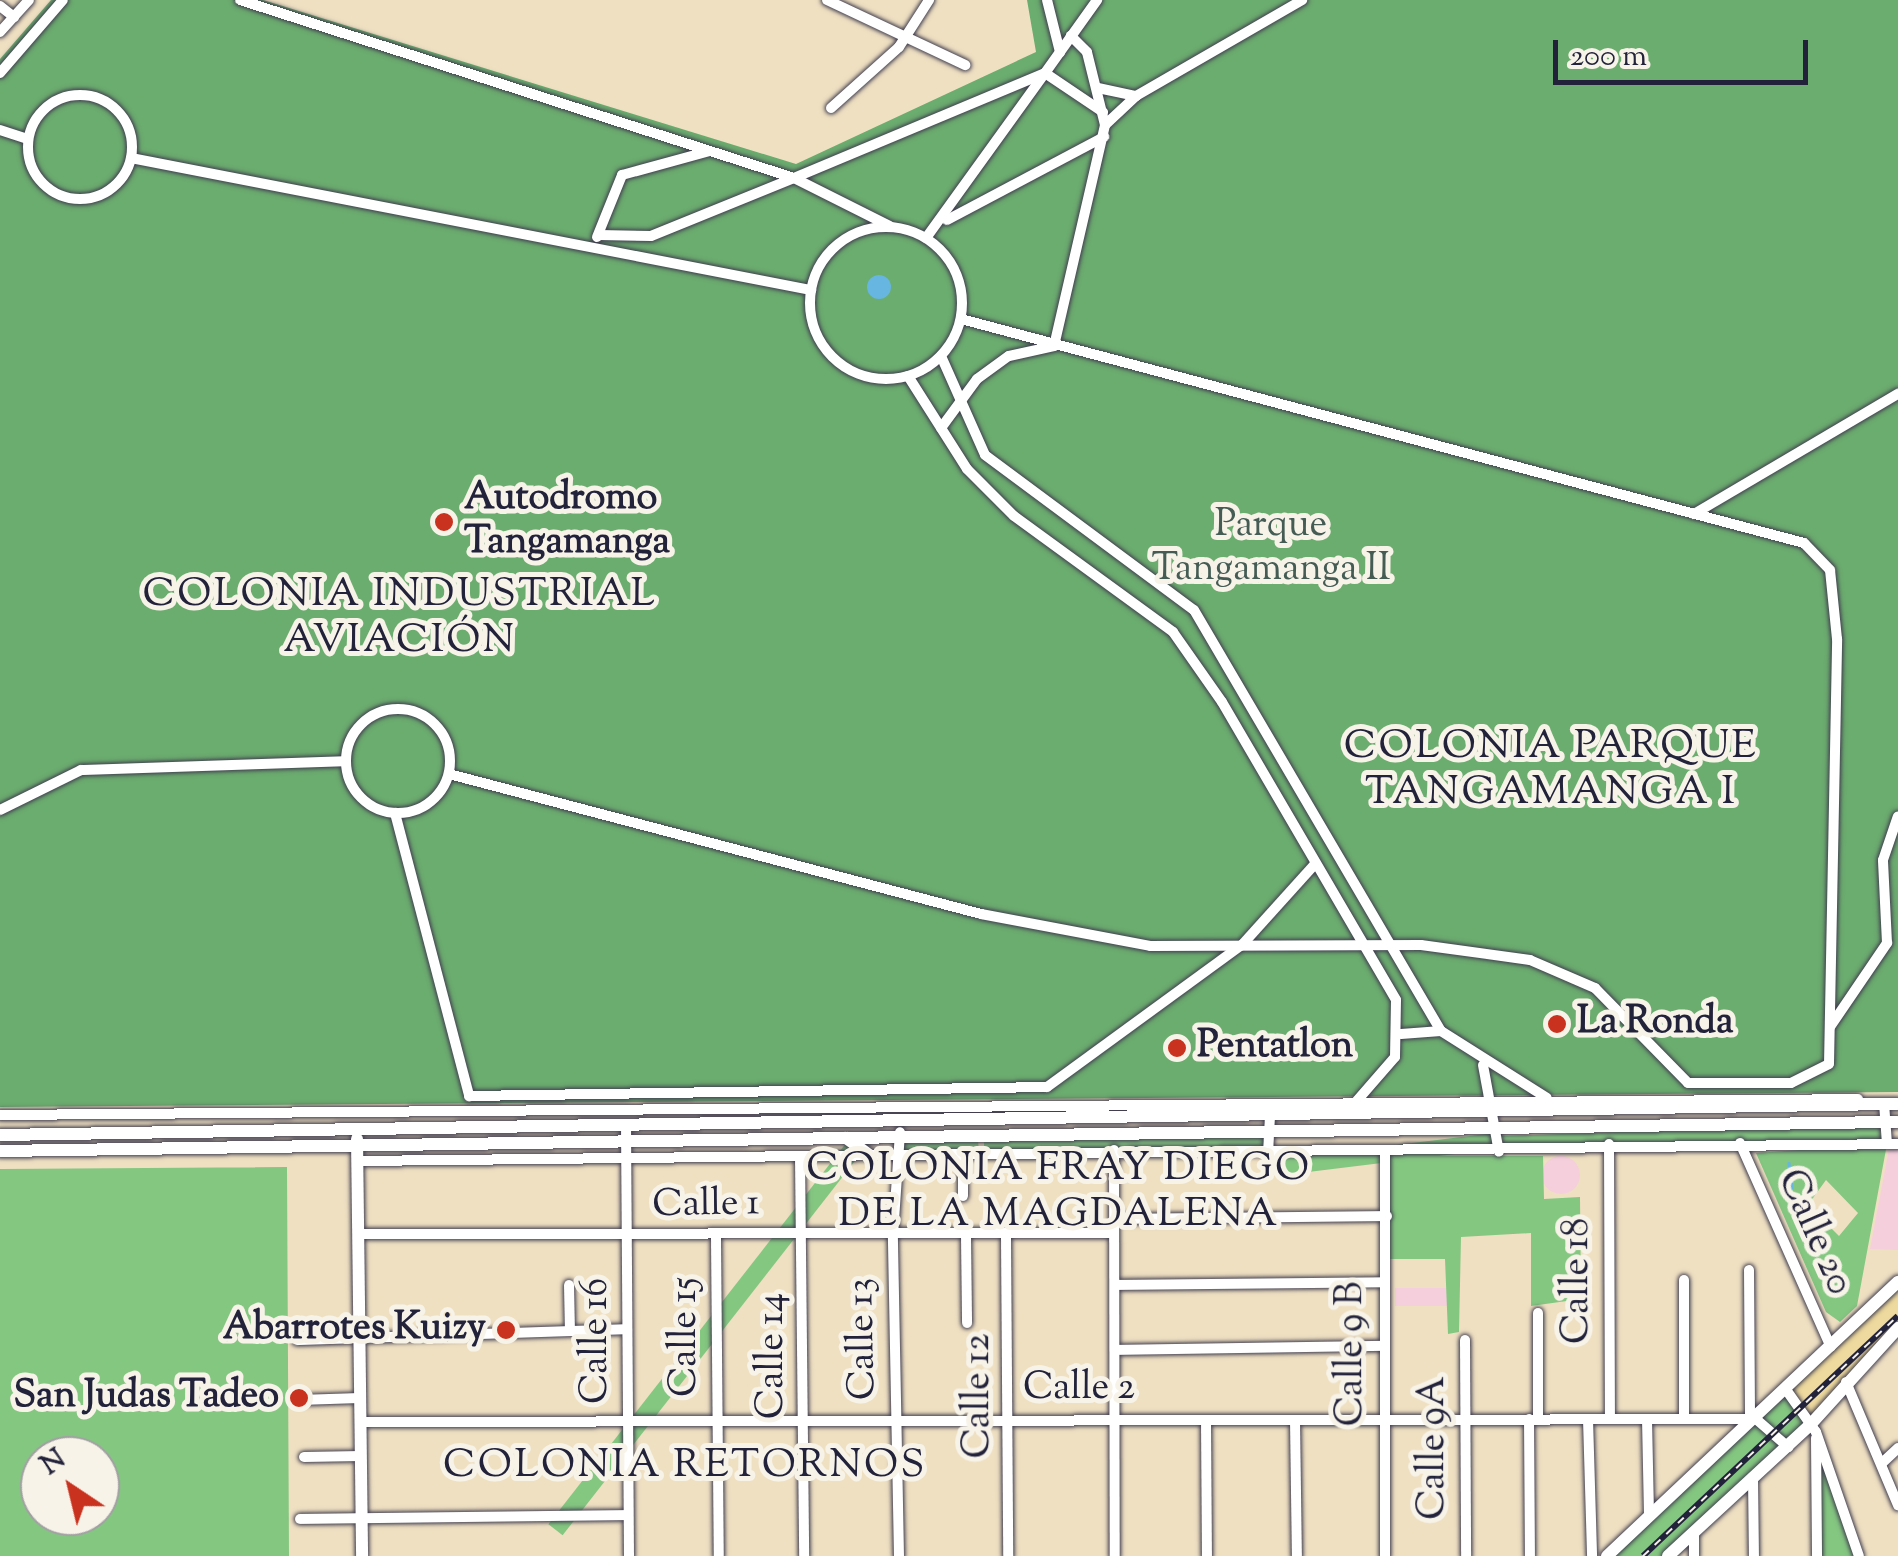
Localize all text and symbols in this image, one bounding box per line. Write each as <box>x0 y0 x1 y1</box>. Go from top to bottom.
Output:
scale bar <box>1558 20 1813 82</box>
text: 200 m <box>1570 36 1647 79</box>
place label: Autodromo Tangamanga <box>464 477 670 566</box>
park label: Parque Tangamanga II <box>1151 504 1391 594</box>
marker: Autodromo Tangamanga <box>433 511 455 533</box>
district label: COLONIA INDUSTRIAL AVIACIÓN <box>143 572 657 666</box>
district label: COLONIA PARQUE TANGAMANGA I <box>1344 724 1758 818</box>
place label: La Ronda <box>1577 1001 1734 1047</box>
marker: La Ronda <box>1546 1013 1568 1035</box>
place label: Pentatlon <box>1197 1025 1353 1071</box>
marker: Pentatlon <box>1166 1037 1188 1059</box>
district label: COLONIA FRAY DIEGO DE LA MAGDALENA <box>806 1146 1312 1240</box>
street label: Calle 20 <box>1765 1163 1861 1303</box>
street label: Calle 1 <box>652 1182 760 1230</box>
street label: Calle 18 <box>1556 1218 1602 1344</box>
street label: Calle 15 <box>664 1277 710 1397</box>
street label: Calle 13 <box>840 1277 888 1401</box>
street label: Calle 16 <box>575 1278 621 1404</box>
street label: Calle 9 B <box>1330 1282 1376 1426</box>
street label: Calle 14 <box>751 1293 797 1419</box>
place label: Abarrotes Kuizy <box>223 1307 486 1353</box>
marker: Abarrotes Kuizy <box>495 1319 517 1341</box>
street label: Calle 12 <box>957 1334 1003 1458</box>
street label: Calle 2 <box>1023 1367 1135 1413</box>
place label: San Judas Tadeo <box>13 1375 279 1421</box>
street label: Calle 9A <box>1412 1376 1458 1520</box>
marker: San Judas Tadeo <box>288 1387 310 1409</box>
north arrow <box>20 1436 120 1536</box>
text: N <box>33 1440 75 1486</box>
district label: COLONIA RETORNOS <box>443 1443 927 1491</box>

